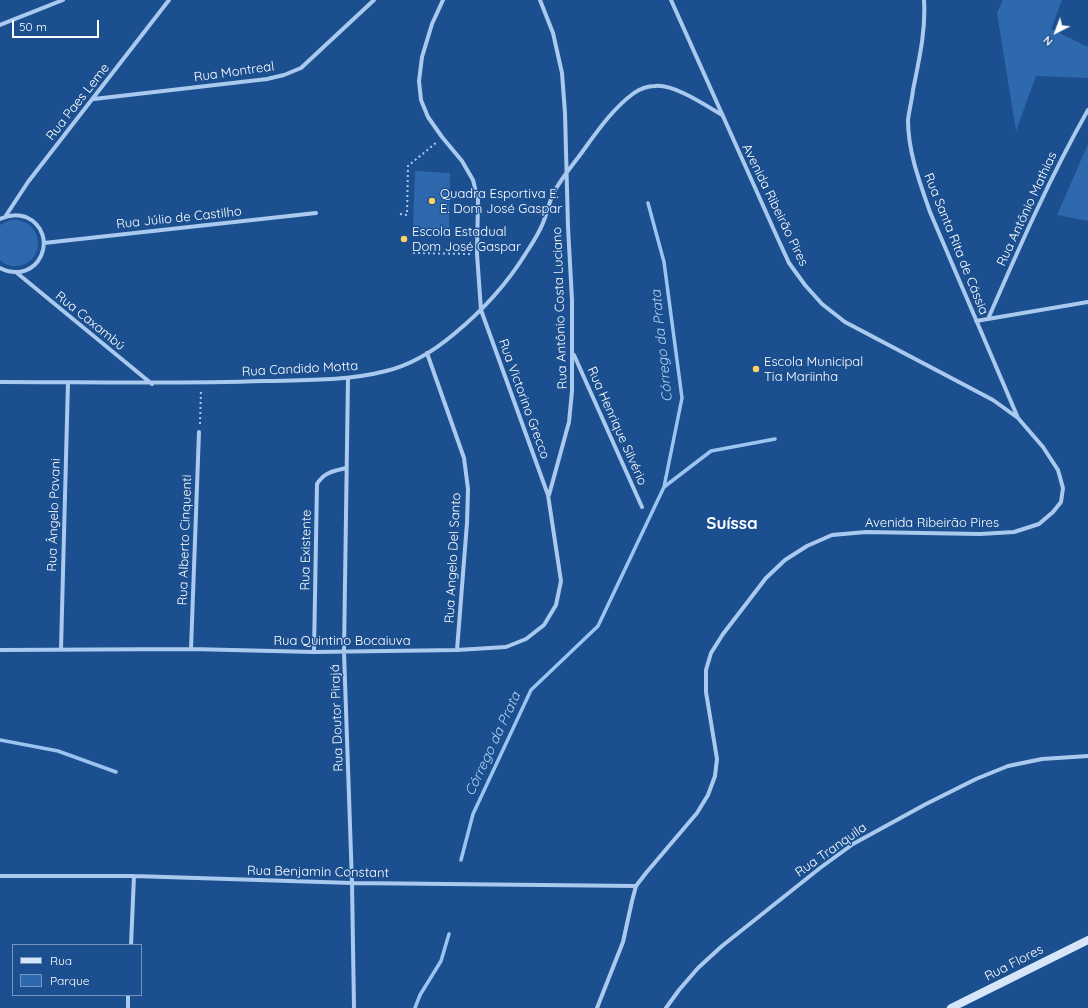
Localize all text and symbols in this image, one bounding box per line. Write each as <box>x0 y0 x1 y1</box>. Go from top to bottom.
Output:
scale bar <box>14 12 101 38</box>
north arrow <box>1036 12 1076 52</box>
text: 50 m <box>19 19 47 34</box>
text: N <box>1040 33 1056 49</box>
street label: Rua Montreal <box>193 59 275 85</box>
street label: Rua Paes Leme <box>43 60 113 144</box>
street label: Avenida Ribeirão Pires <box>739 141 811 269</box>
street label: Rua Antônio Mathias <box>994 149 1060 269</box>
street label: Rua Santa Rita de Cássia <box>920 171 992 317</box>
place label: Quadra Esportiva E. E. Dom José Gaspar <box>440 186 562 217</box>
marker: Quadra Esportiva E. E. Dom José Gaspar <box>427 196 437 206</box>
street label: Rua Júlio de Castilho <box>115 204 243 232</box>
place label: Escola Estadual Dom José Gaspar <box>412 224 521 255</box>
street label: Rua Antônio Costa Luciano <box>549 226 571 390</box>
marker: Escola Estadual Dom José Gaspar <box>399 234 409 244</box>
street label: Rua Caxambú <box>52 288 128 354</box>
water label: Córrego da Prata <box>648 289 676 403</box>
street label: Rua Victorino Grecco <box>495 337 553 461</box>
place label: Escola Municipal Tia Mariinha <box>764 354 863 385</box>
street label: Rua Candido Motta <box>241 358 359 380</box>
street label: Rua Henrique Silvério <box>584 364 650 488</box>
marker: Escola Municipal Tia Mariinha <box>751 364 761 374</box>
street label: Rua Ângelo Pavani <box>44 458 64 572</box>
street label: Rua Alberto Cinquenti <box>175 474 195 606</box>
street label: Rua Angelo Del Santo <box>442 492 464 624</box>
street label: Rua Existente <box>297 509 315 591</box>
district label: Suíssa <box>706 514 758 534</box>
street label: Avenida Ribeirão Pires <box>865 515 999 531</box>
street label: Rua Quintino Bocaiuva <box>273 633 411 649</box>
street label: Rua Doutor Pirajá <box>327 664 347 772</box>
water label: Córrego da Prata <box>462 689 524 799</box>
street label: Rua Tranquila <box>792 820 870 880</box>
street label: Rua Benjamin Constant <box>247 863 389 881</box>
street label: Rua Flores <box>982 942 1046 984</box>
legend <box>12 944 142 996</box>
text: Rua <box>50 953 72 968</box>
text: Parque <box>50 973 90 988</box>

